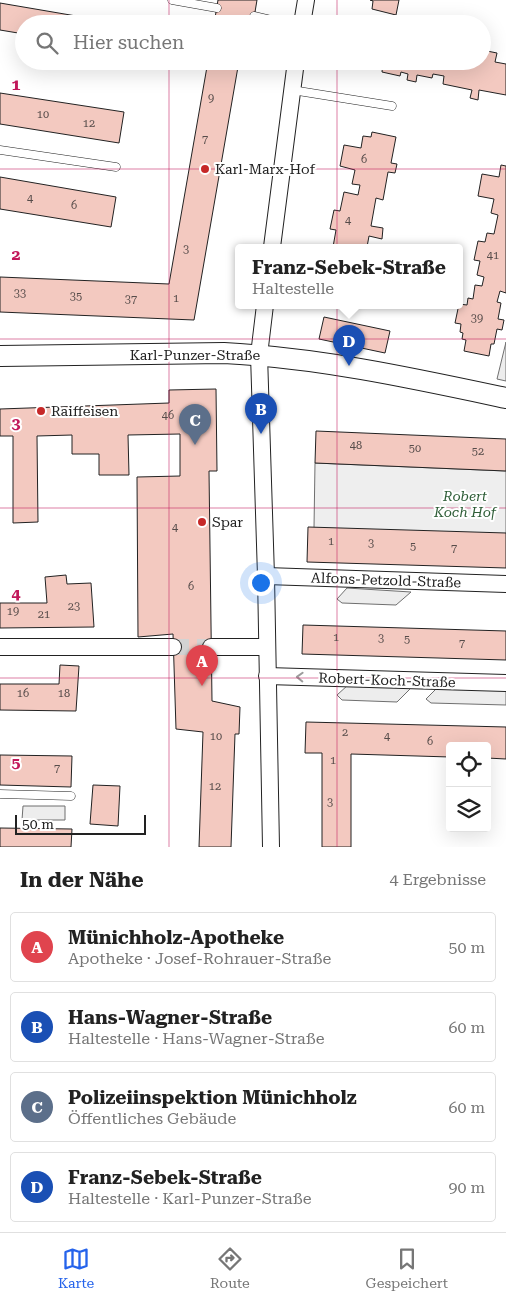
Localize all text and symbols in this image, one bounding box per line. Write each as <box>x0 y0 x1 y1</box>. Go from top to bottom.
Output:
search box <box>15 15 491 70</box>
icon: search <box>33 29 61 57</box>
text: Hier suchen <box>73 31 184 54</box>
text: 1 <box>12 75 21 94</box>
house number: 9 <box>208 92 214 105</box>
house number: 10 <box>37 108 49 121</box>
house number: 12 <box>83 117 95 130</box>
house number: 7 <box>202 133 208 146</box>
house number: 6 <box>361 153 367 166</box>
place label: Karl-Marx-Hof <box>215 161 315 177</box>
marker: Karl-Marx-Hof <box>199 163 211 175</box>
house number: 4 <box>27 192 34 205</box>
house number: 6 <box>71 199 77 212</box>
house number: 4 <box>345 214 352 227</box>
house number: 3 <box>183 243 189 256</box>
popup <box>235 244 463 309</box>
text: 2 <box>12 245 21 264</box>
house number: 41 <box>487 249 499 262</box>
text: Franz-Sebek-Straße <box>252 256 446 279</box>
text: Haltestelle <box>252 279 334 298</box>
house number: 33 <box>14 287 26 300</box>
house number: 35 <box>70 290 82 303</box>
house number: 1 <box>173 292 179 305</box>
house number: 37 <box>125 293 137 306</box>
house number: 39 <box>471 312 483 325</box>
pin: D <box>333 325 365 366</box>
street label: Karl-Punzer-Straße <box>130 347 261 363</box>
pin: B <box>245 393 277 434</box>
place label: Raiffeisen <box>51 403 118 419</box>
pin: C <box>179 404 211 445</box>
marker: Raiffeisen <box>35 405 47 417</box>
house number: 46 <box>162 409 174 422</box>
text: 3 <box>12 414 21 433</box>
house number: 48 <box>350 439 362 452</box>
house number: 50 <box>409 442 421 455</box>
house number: 52 <box>472 445 484 458</box>
park label: Robert Koch Hof <box>433 488 498 520</box>
place label: Spar <box>212 514 243 530</box>
marker: Spar <box>196 516 208 528</box>
house number: 4 <box>172 521 179 534</box>
house number: 1 <box>328 535 334 548</box>
house number: 3 <box>368 537 374 550</box>
house number: 5 <box>410 540 416 553</box>
house number: 7 <box>451 542 457 555</box>
street label: Alfons-Petzold-Straße <box>311 569 462 591</box>
your location <box>248 570 274 596</box>
house number: 6 <box>188 580 194 593</box>
text: 4 <box>12 584 21 603</box>
house number: 23 <box>68 600 80 613</box>
house number: 19 <box>7 605 19 618</box>
house number: 21 <box>38 608 50 621</box>
house number: 1 <box>333 631 339 644</box>
house number: 3 <box>378 632 384 645</box>
house number: 5 <box>404 633 410 646</box>
house number: 7 <box>459 637 465 650</box>
pin: A <box>186 645 218 686</box>
street label: Robert-Koch-Straße <box>318 670 456 690</box>
one-way arrow <box>296 672 304 682</box>
house number: 16 <box>17 687 29 700</box>
house number: 18 <box>58 687 70 700</box>
house number: 2 <box>342 726 348 739</box>
house number: 10 <box>210 730 222 743</box>
house number: 4 <box>384 730 391 743</box>
house number: 6 <box>427 735 433 748</box>
map controls <box>446 742 491 832</box>
button: locate <box>446 742 491 787</box>
text: 5 <box>12 753 21 772</box>
house number: 1 <box>330 754 336 767</box>
house number: 7 <box>54 762 60 775</box>
house number: 12 <box>209 780 221 793</box>
button: layers <box>446 787 491 832</box>
house number: 3 <box>327 796 333 809</box>
scale bar <box>15 812 146 835</box>
text: 50 m <box>22 816 54 832</box>
text: In der Nähe <box>20 868 143 892</box>
text: 4 Ergebnisse <box>389 870 486 889</box>
text: Münichholz-Apotheke <box>68 926 284 949</box>
text: A <box>31 938 43 957</box>
text: 50 m <box>448 938 485 957</box>
text: Apotheke · Josef-Rohrauer-Straße <box>68 949 331 968</box>
text: Hans-Wagner-Straße <box>68 1006 272 1029</box>
text: B <box>31 1018 43 1037</box>
text: 60 m <box>448 1018 485 1037</box>
text: Haltestelle · Hans-Wagner-Straße <box>68 1029 325 1048</box>
text: Polizeiinspektion Münichholz <box>68 1086 357 1109</box>
text: C <box>31 1098 43 1117</box>
text: 60 m <box>448 1098 485 1117</box>
text: Öffentliches Gebäude <box>68 1109 236 1128</box>
text: Franz-Sebek-Straße <box>68 1166 262 1189</box>
text: D <box>31 1178 43 1197</box>
text: 90 m <box>448 1178 485 1197</box>
text: Haltestelle · Karl-Punzer-Straße <box>68 1189 312 1208</box>
tab: Karte <box>58 1245 94 1291</box>
tab: Route <box>210 1245 250 1291</box>
tab: Gespeichert <box>366 1245 448 1291</box>

